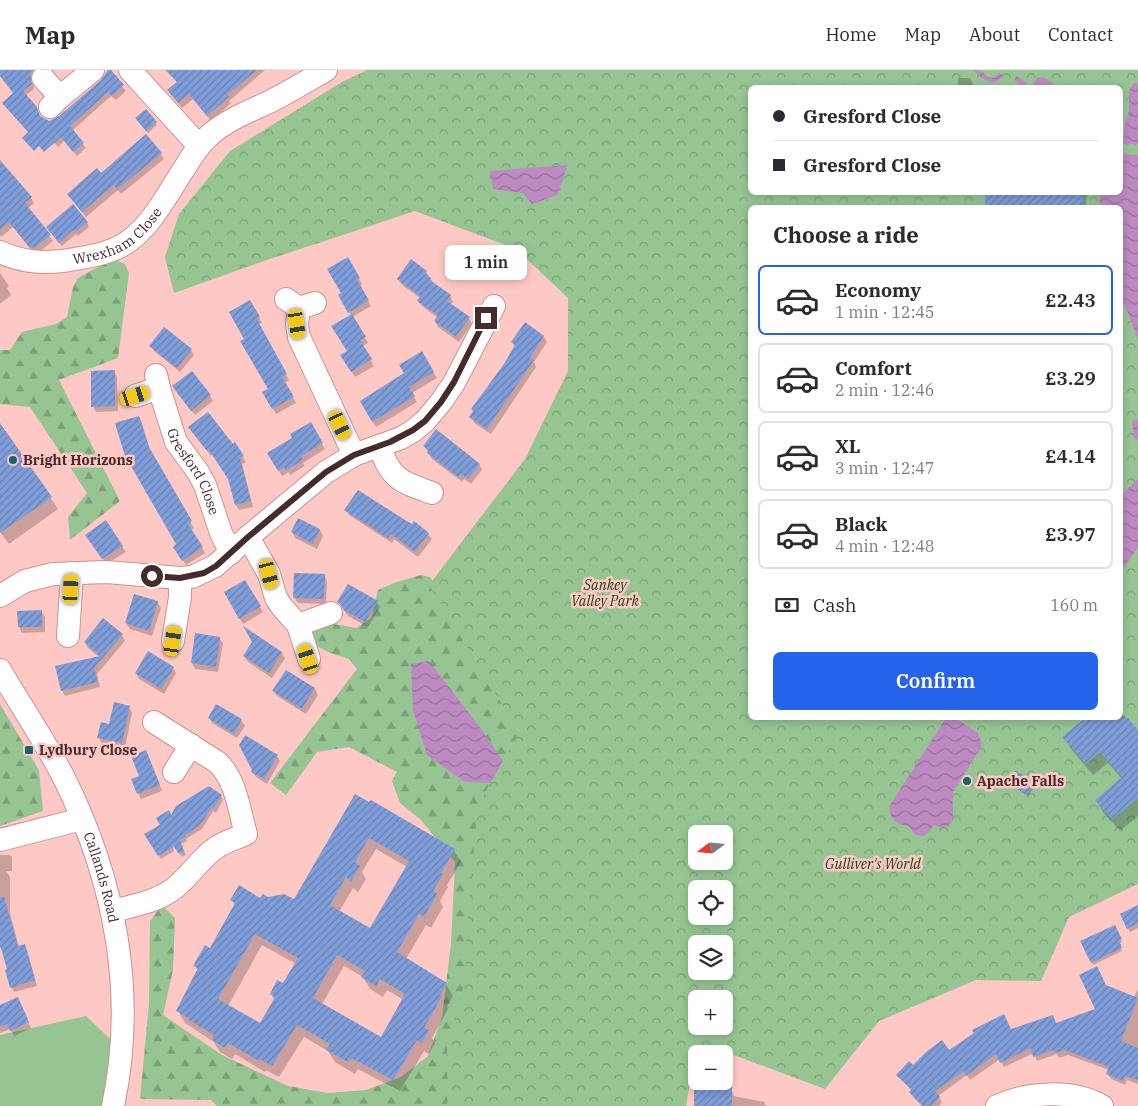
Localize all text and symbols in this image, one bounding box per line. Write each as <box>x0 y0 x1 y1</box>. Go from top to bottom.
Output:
text: Map <box>25 19 75 51</box>
text: Home <box>825 23 877 46</box>
text: Map <box>905 23 941 46</box>
text: About <box>969 23 1020 46</box>
text: Contact <box>1048 23 1113 46</box>
text: Gresford Close <box>803 104 941 128</box>
text: Gresford Close <box>803 153 941 177</box>
street label: Wrexham Close <box>71 204 166 268</box>
text: Choose a ride <box>773 220 919 249</box>
callout: 1 min <box>445 246 527 280</box>
text: 1 min <box>464 252 508 272</box>
icon: car <box>775 278 820 323</box>
text: Economy <box>835 278 921 302</box>
text: £2.43 <box>1045 288 1096 312</box>
text: 1 min · 12:45 <box>835 302 934 322</box>
route end <box>475 307 497 329</box>
car <box>287 308 306 340</box>
icon: car <box>775 356 820 401</box>
text: Comfort <box>835 356 912 380</box>
text: £3.29 <box>1045 366 1096 390</box>
text: 2 min · 12:46 <box>835 380 934 400</box>
car <box>118 384 151 408</box>
car <box>326 408 353 442</box>
street label: Gresford Close <box>163 426 223 517</box>
icon: car <box>775 434 820 479</box>
text: XL <box>835 434 861 458</box>
text: £4.14 <box>1045 444 1096 468</box>
place label: Bright Horizons <box>23 451 133 469</box>
marker: Bright Horizons <box>7 454 19 466</box>
text: 3 min · 12:47 <box>835 458 934 478</box>
icon: car <box>775 512 820 557</box>
text: Black <box>835 512 887 536</box>
text: £3.97 <box>1045 522 1096 546</box>
text: 4 min · 12:48 <box>835 536 934 556</box>
car <box>257 558 280 590</box>
route start <box>141 565 163 587</box>
car <box>62 574 79 604</box>
park label: Sankey Valley Park <box>571 576 640 610</box>
icon: cash <box>773 591 801 619</box>
text: Cash <box>813 593 857 617</box>
text: 160 m <box>1050 595 1098 615</box>
car <box>163 625 182 657</box>
car <box>296 642 319 676</box>
button: Confirm <box>773 652 1098 710</box>
place label: Lydbury Close <box>39 741 137 759</box>
marker: Lydbury Close <box>23 744 35 756</box>
place label: Apache Falls <box>977 772 1064 790</box>
marker: Apache Falls <box>961 775 973 787</box>
north arrow <box>688 825 732 870</box>
map controls <box>688 825 733 1090</box>
street label: Callands Road <box>80 829 123 925</box>
park label: Gulliver's World <box>825 855 921 873</box>
button: locate <box>688 880 733 925</box>
button: layers <box>688 935 733 980</box>
button: + <box>688 990 733 1035</box>
button: − <box>688 1045 733 1090</box>

